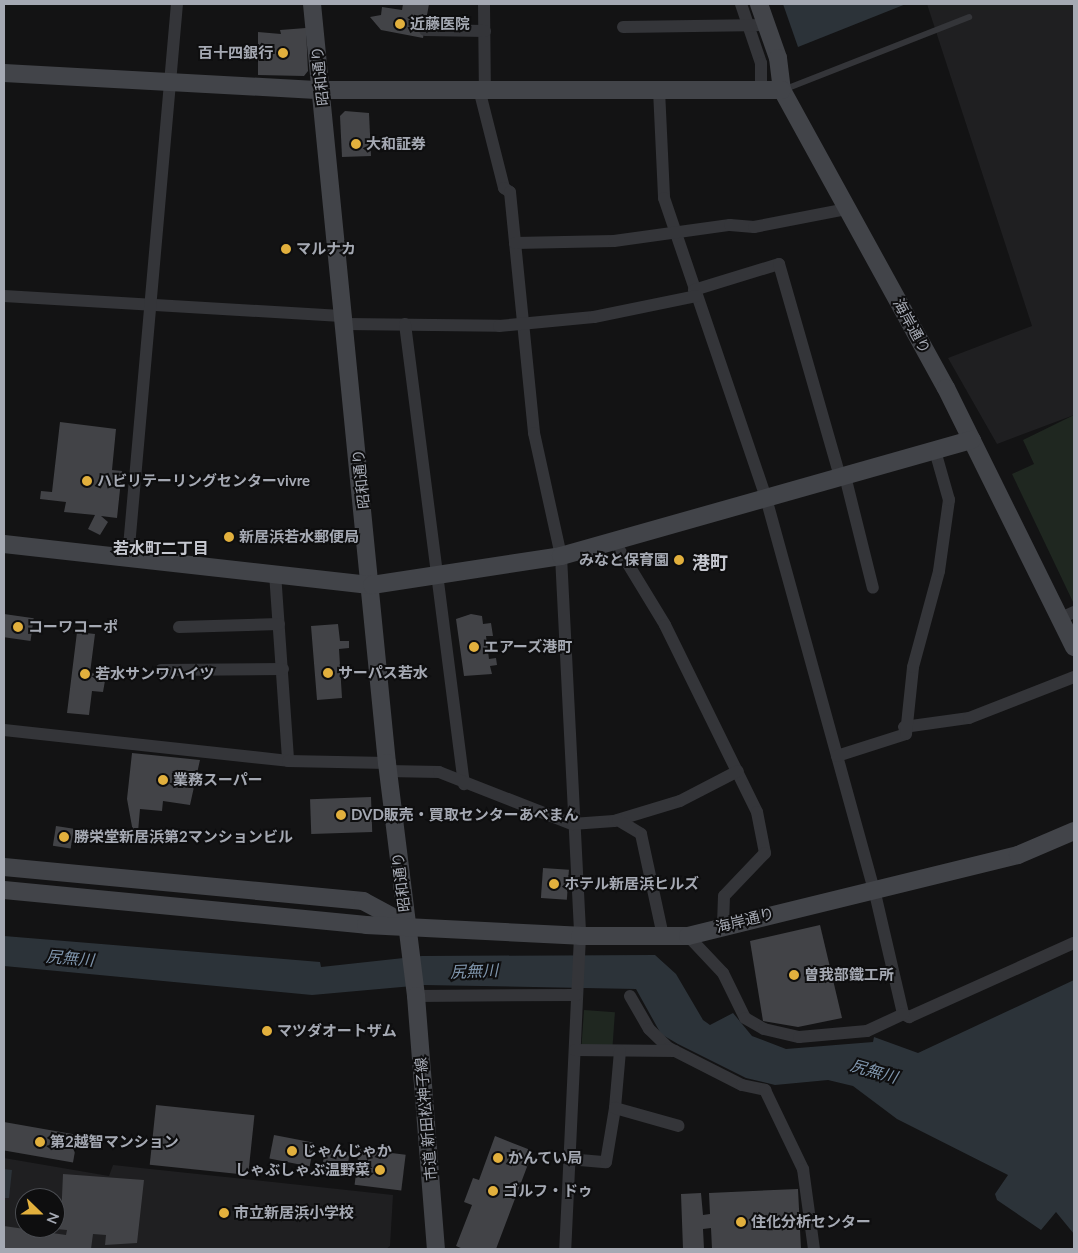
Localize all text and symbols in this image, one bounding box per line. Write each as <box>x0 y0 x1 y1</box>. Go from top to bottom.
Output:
place label: 近藤医院 <box>410 15 470 33</box>
marker: 近藤医院 <box>394 18 406 30</box>
place label: 百十四銀行 <box>198 44 273 62</box>
street label: 昭和通り <box>308 45 332 107</box>
marker: 百十四銀行 <box>277 47 289 59</box>
place label: 大和証券 <box>366 135 426 153</box>
marker: 大和証券 <box>350 138 362 150</box>
place label: マルナカ <box>296 240 356 258</box>
marker: マルナカ <box>280 243 292 255</box>
street label: 海岸通り <box>890 295 934 357</box>
street label: 昭和通り <box>349 448 373 510</box>
place label: ハビリテーリングセンターvivre <box>97 472 310 490</box>
marker: ハビリテーリングセンターvivre <box>81 475 93 487</box>
place label: 新居浜若水郵便局 <box>239 528 359 546</box>
marker: 新居浜若水郵便局 <box>223 531 235 543</box>
district label: 若水町二丁目 <box>113 538 209 558</box>
place label: みなと保育園 <box>579 551 669 569</box>
district label: 港町 <box>692 551 728 573</box>
marker: みなと保育園 <box>673 554 685 566</box>
place label: コーワコーポ <box>28 618 118 636</box>
marker: コーワコーポ <box>12 621 24 633</box>
place label: エアーズ港町 <box>484 638 573 656</box>
marker: エアーズ港町 <box>468 641 480 653</box>
place label: サーパス若水 <box>338 664 428 682</box>
place label: 若水サンワハイツ <box>95 665 215 683</box>
marker: サーパス若水 <box>322 667 334 679</box>
marker: 若水サンワハイツ <box>79 668 91 680</box>
place label: 業務スーパー <box>173 771 263 789</box>
marker: 業務スーパー <box>157 774 169 786</box>
place label: DVD販売・買取センターあべまん <box>351 806 579 824</box>
marker: DVD販売・買取センターあべまん <box>335 809 347 821</box>
place label: 勝栄堂新居浜第2マンションビル <box>74 828 293 846</box>
marker: 勝栄堂新居浜第2マンションビル <box>58 831 70 843</box>
street label: 昭和通り <box>388 851 414 913</box>
place label: ホテル新居浜ヒルズ <box>564 875 699 893</box>
marker: ホテル新居浜ヒルズ <box>548 878 560 890</box>
street label: 海岸通り <box>714 904 776 936</box>
water label: 尻無川 <box>45 946 95 970</box>
water label: 尻無川 <box>450 961 498 981</box>
place label: 曽我部鐵工所 <box>804 966 894 984</box>
marker: 曽我部鐵工所 <box>788 969 800 981</box>
place label: マツダオートザム <box>277 1022 397 1040</box>
marker: マツダオートザム <box>261 1025 273 1037</box>
water label: 尻無川 <box>848 1055 900 1087</box>
street label: 市道 新田松神子線 <box>412 1057 440 1181</box>
place label: 第2越智マンション <box>50 1133 179 1151</box>
marker: 第2越智マンション <box>34 1136 46 1148</box>
place label: じゃんじゃか <box>302 1142 392 1160</box>
marker: じゃんじゃか <box>286 1145 298 1157</box>
place label: かんてい局 <box>508 1149 583 1167</box>
marker: かんてい局 <box>492 1152 504 1164</box>
place label: しゃぶしゃぶ温野菜 <box>235 1161 370 1179</box>
marker: しゃぶしゃぶ温野菜 <box>374 1164 386 1176</box>
place label: ゴルフ・ドゥ <box>503 1182 593 1200</box>
marker: ゴルフ・ドゥ <box>487 1185 499 1197</box>
north arrow <box>15 1188 65 1238</box>
place label: 市立新居浜小学校 <box>234 1204 354 1222</box>
marker: 市立新居浜小学校 <box>218 1207 230 1219</box>
text: N <box>44 1210 63 1227</box>
place label: 住化分析センター <box>751 1213 871 1231</box>
marker: 住化分析センター <box>735 1216 747 1228</box>

